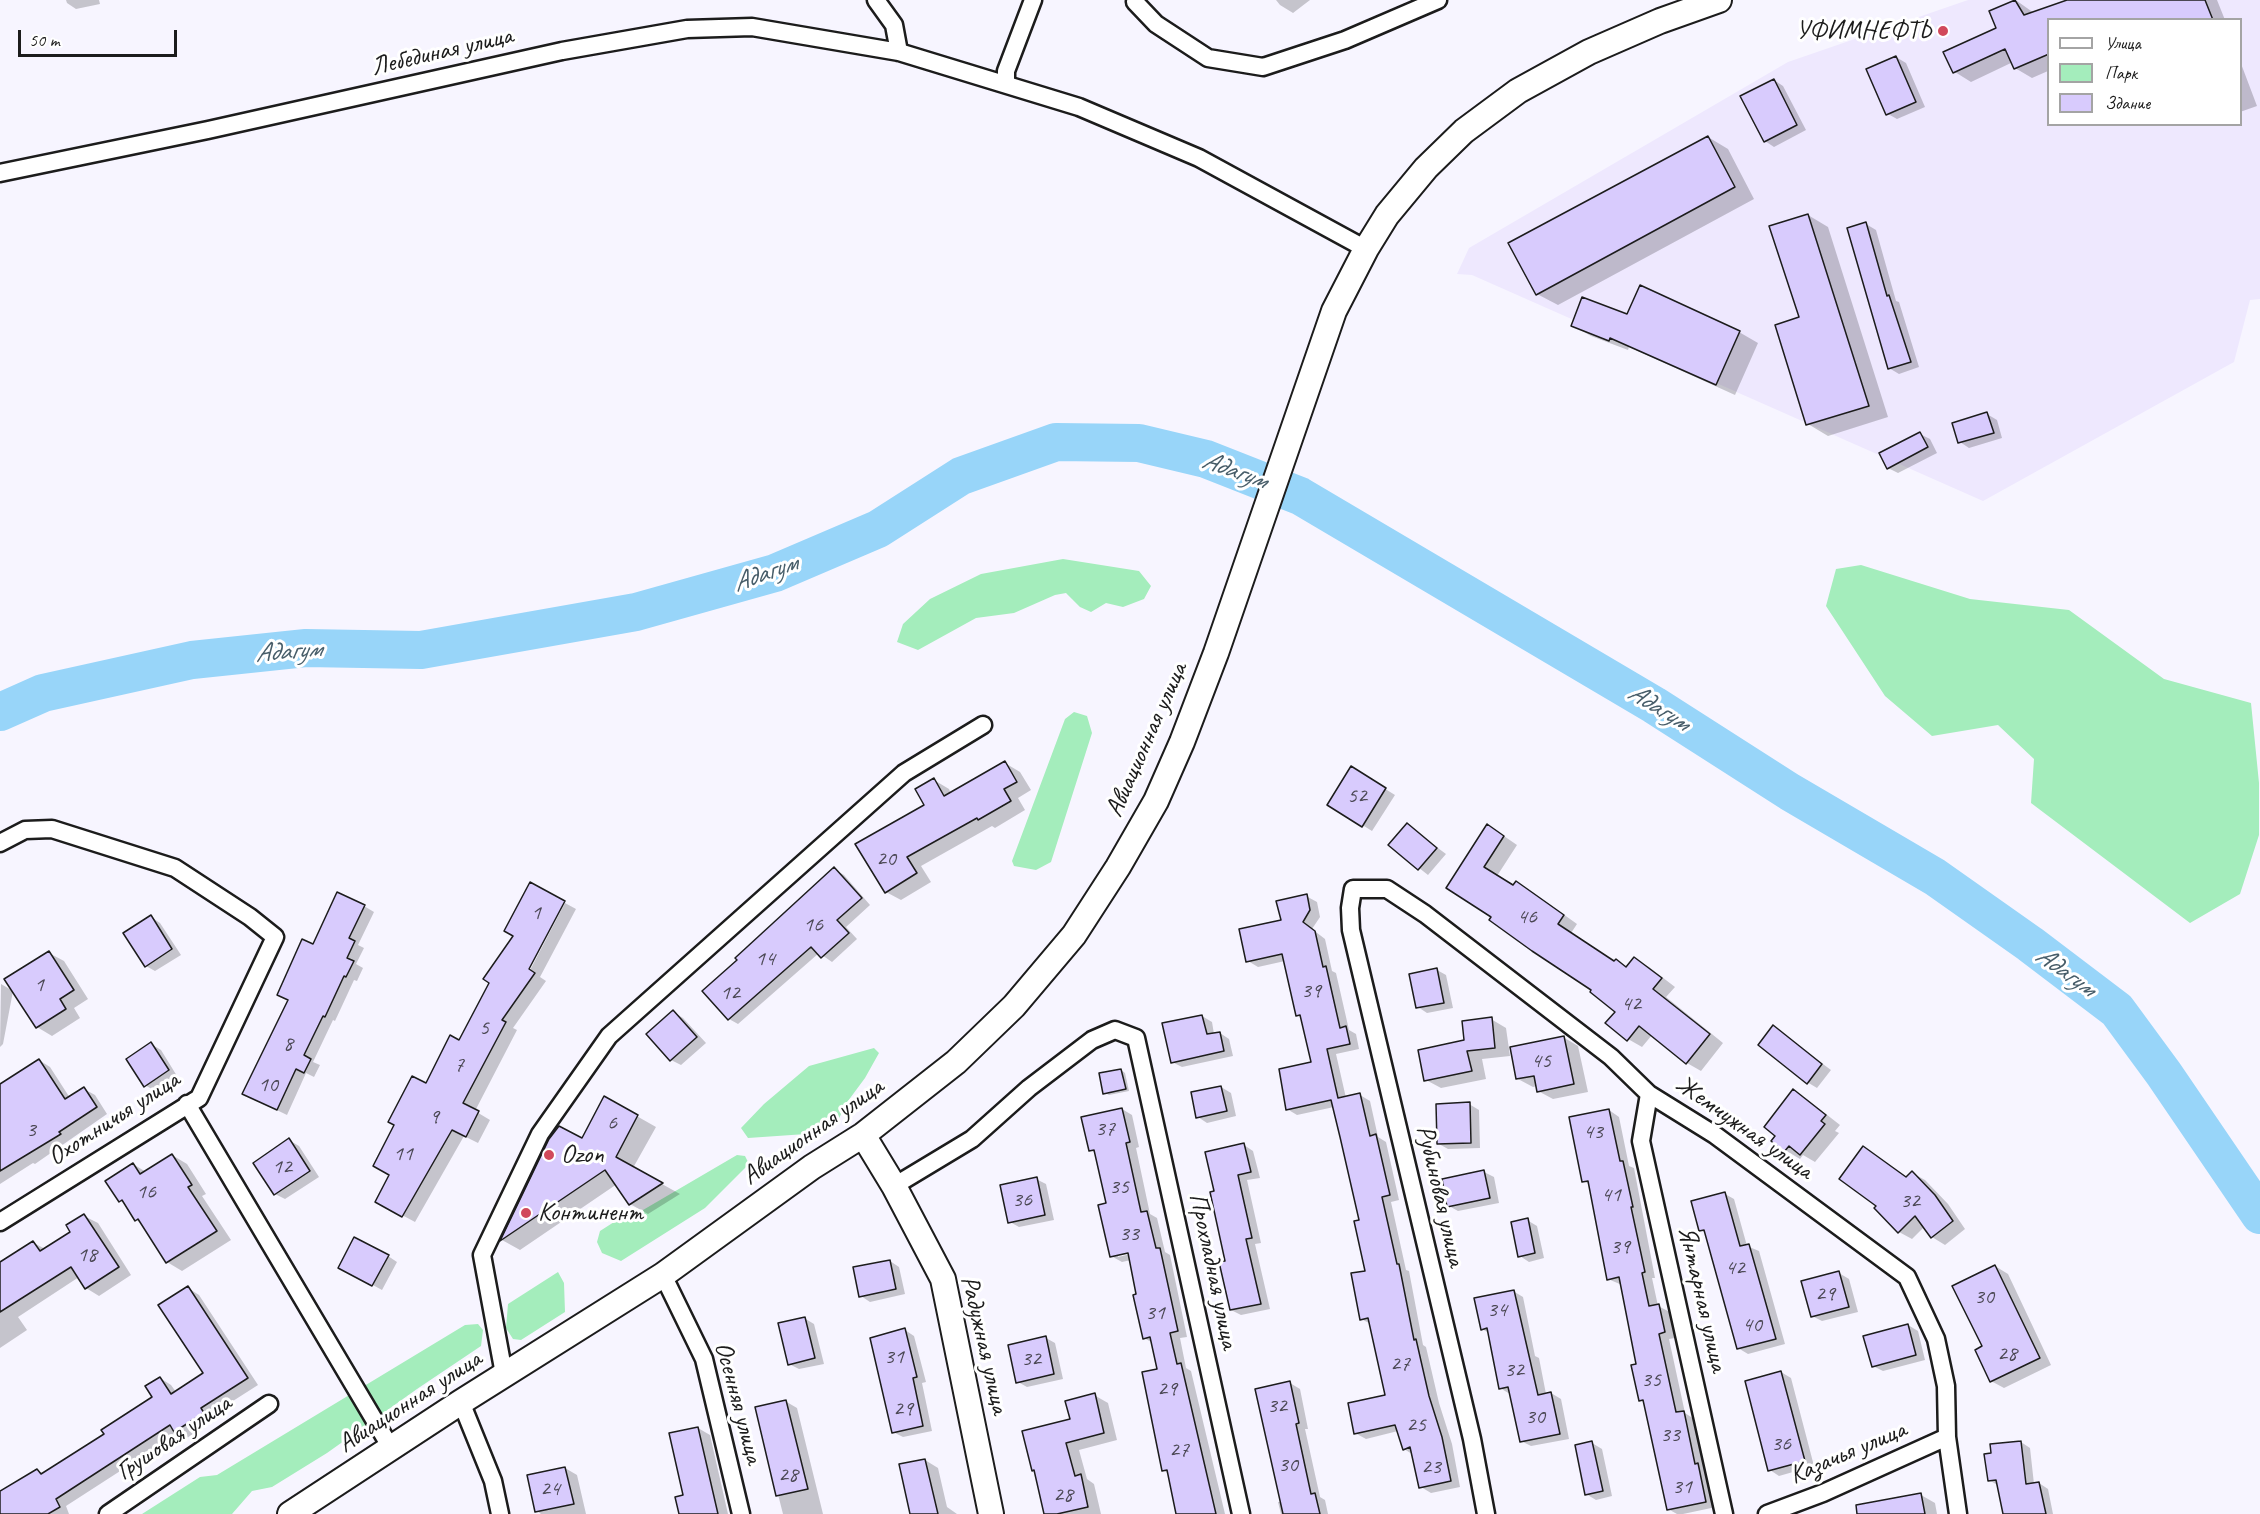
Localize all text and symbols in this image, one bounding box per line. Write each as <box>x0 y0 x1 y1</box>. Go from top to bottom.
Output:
place label: УФИМНЕФТЬ <box>1796 15 1931 47</box>
scale bar <box>21 18 180 56</box>
legend <box>2047 18 2242 126</box>
street label: Лебединая улица <box>368 21 516 83</box>
marker: УФИМНЕФТЬ <box>1936 24 1950 38</box>
text: 50 m <box>29 29 60 51</box>
text: Улица <box>2105 32 2141 54</box>
text: Парк <box>2105 62 2137 84</box>
text: Здание <box>2105 92 2150 114</box>
water label: Адагум <box>1198 445 1270 497</box>
water label: Адагум <box>729 548 801 600</box>
water label: Адагум <box>254 634 322 670</box>
street label: Авиационная улица <box>1099 658 1195 822</box>
water label: Адагум <box>1622 677 1694 739</box>
house number: 52 <box>1347 783 1367 809</box>
house number: 20 <box>876 846 896 872</box>
house number: 1 <box>531 900 541 926</box>
house number: 46 <box>1517 904 1537 930</box>
house number: 16 <box>803 912 823 938</box>
water label: Адагум <box>2029 940 2101 1004</box>
house number: 14 <box>755 946 775 972</box>
house number: 1 <box>34 972 44 998</box>
house number: 39 <box>1301 978 1321 1004</box>
house number: 12 <box>720 980 740 1006</box>
house number: 42 <box>1621 991 1641 1017</box>
house number: 5 <box>479 1015 489 1041</box>
house number: 8 <box>283 1031 293 1057</box>
house number: 45 <box>1531 1048 1551 1074</box>
house number: 7 <box>454 1052 464 1078</box>
street label: Охотничья улица <box>42 1065 186 1173</box>
street label: Жемчужная улица <box>1669 1069 1819 1187</box>
house number: 10 <box>258 1072 278 1098</box>
street label: Авиационная улица <box>736 1072 890 1192</box>
house number: 9 <box>429 1104 439 1130</box>
house number: 6 <box>607 1110 617 1136</box>
house number: 37 <box>1095 1116 1115 1142</box>
house number: 3 <box>26 1117 36 1143</box>
house number: 43 <box>1583 1119 1603 1145</box>
street label: Рубиновая улица <box>1409 1122 1471 1270</box>
place label: Ozon <box>561 1139 604 1171</box>
house number: 11 <box>393 1141 413 1167</box>
marker: Ozon <box>542 1148 556 1162</box>
house number: 12 <box>272 1154 292 1180</box>
house number: 35 <box>1109 1174 1129 1200</box>
house number: 16 <box>136 1179 156 1205</box>
house number: 41 <box>1601 1182 1621 1208</box>
house number: 36 <box>1012 1187 1032 1213</box>
house number: 32 <box>1900 1188 1920 1214</box>
street label: Прохладная улица <box>1181 1190 1245 1352</box>
place label: Континент <box>538 1197 643 1229</box>
marker: Континент <box>519 1206 533 1220</box>
house number: 33 <box>1119 1221 1139 1247</box>
street label: Янтарная улица <box>1670 1223 1734 1375</box>
house number: 39 <box>1610 1234 1630 1260</box>
house number: 18 <box>77 1242 97 1268</box>
house number: 42 <box>1725 1255 1745 1281</box>
street label: Радужная улица <box>953 1273 1015 1417</box>
house number: 29 <box>1815 1281 1835 1307</box>
house number: 30 <box>1974 1284 1994 1310</box>
house number: 34 <box>1487 1297 1507 1323</box>
house number: 31 <box>1145 1300 1165 1326</box>
house number: 40 <box>1742 1312 1762 1338</box>
street label: Осенняя улица <box>707 1339 769 1467</box>
house number: 28 <box>1997 1341 2017 1367</box>
street label: Авиационная улица <box>332 1344 488 1460</box>
house number: 31 <box>884 1344 904 1370</box>
house number: 32 <box>1021 1346 1041 1372</box>
house number: 27 <box>1390 1351 1410 1377</box>
house number: 32 <box>1504 1357 1524 1383</box>
house number: 35 <box>1641 1367 1661 1393</box>
house number: 29 <box>1157 1376 1177 1402</box>
street label: Грушовая улица <box>111 1388 237 1488</box>
house number: 32 <box>1267 1393 1287 1419</box>
house number: 29 <box>893 1396 913 1422</box>
house number: 30 <box>1525 1404 1545 1430</box>
house number: 25 <box>1406 1412 1426 1438</box>
street label: Казачья улица <box>1785 1415 1911 1491</box>
house number: 33 <box>1660 1422 1680 1448</box>
house number: 36 <box>1771 1431 1791 1457</box>
house number: 27 <box>1169 1437 1189 1463</box>
house number: 30 <box>1278 1452 1298 1478</box>
house number: 23 <box>1421 1454 1441 1480</box>
house number: 28 <box>778 1462 798 1488</box>
house number: 31 <box>1672 1474 1692 1500</box>
house number: 24 <box>540 1476 560 1502</box>
house number: 28 <box>1053 1482 1073 1508</box>

